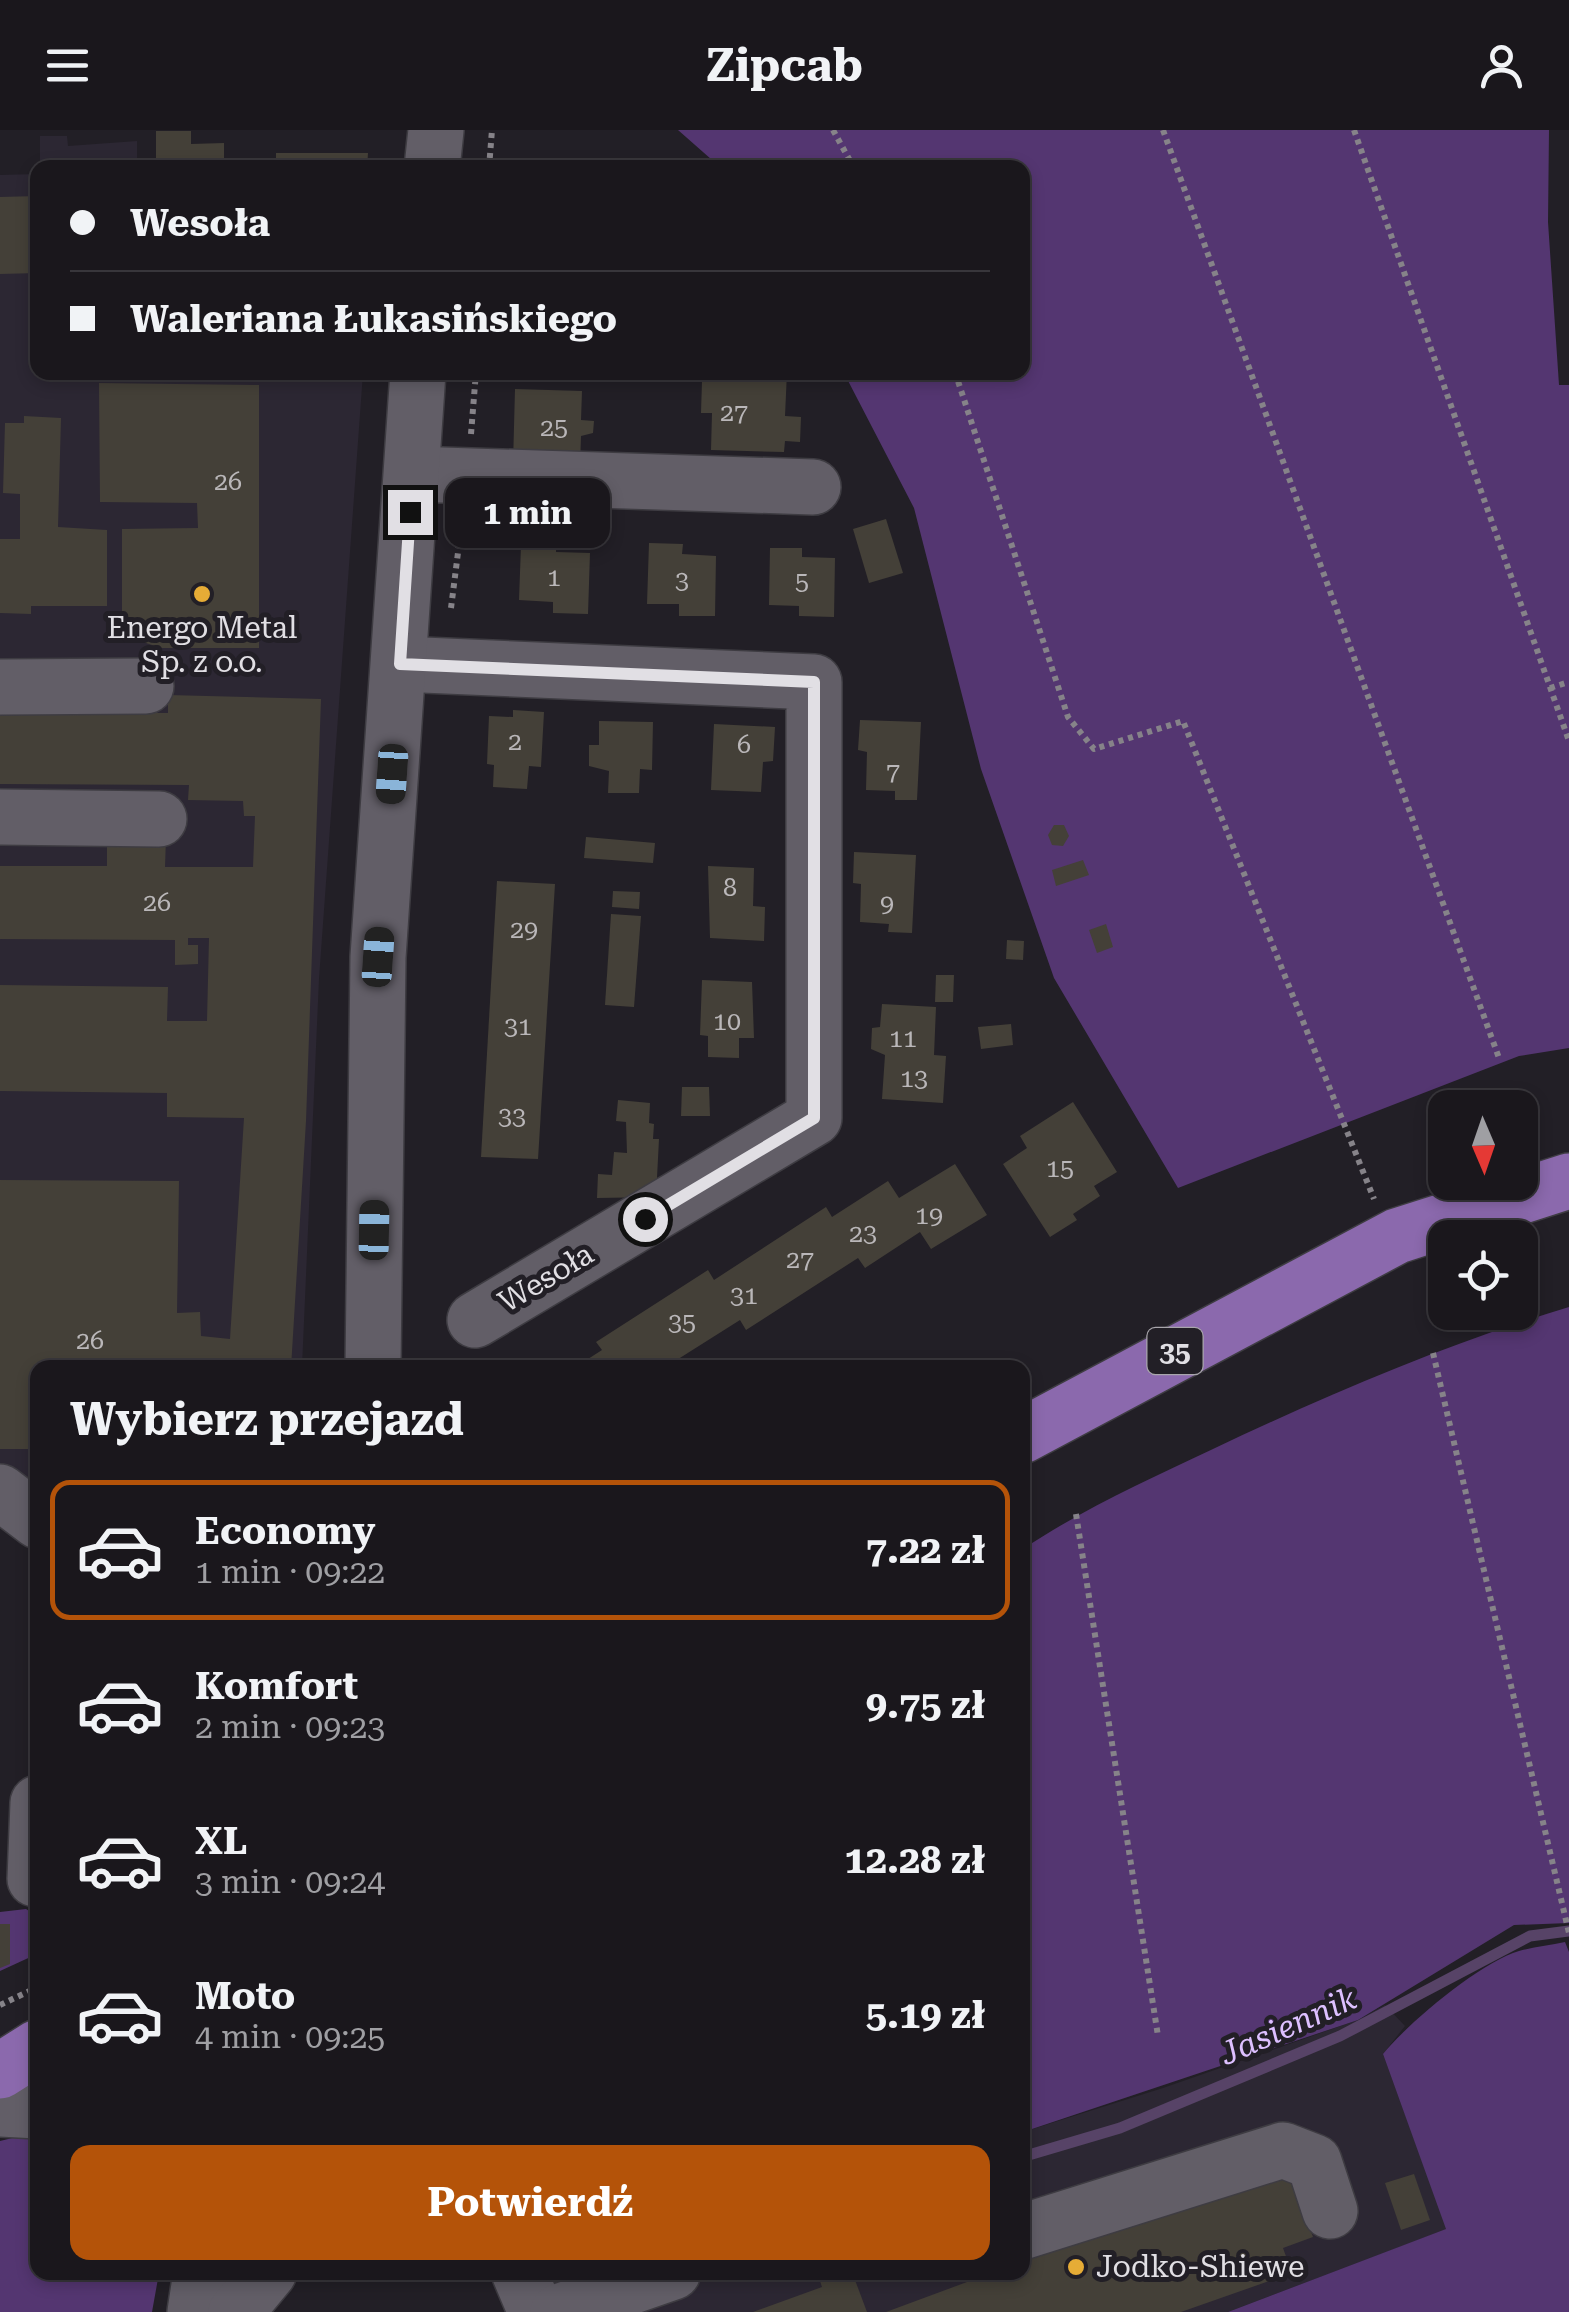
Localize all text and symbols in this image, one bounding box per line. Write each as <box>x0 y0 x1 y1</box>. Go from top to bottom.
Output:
icon: menu <box>40 38 95 93</box>
icon: person <box>1474 38 1529 93</box>
text: Zipcab <box>706 39 863 92</box>
text: Wesoła <box>130 201 270 245</box>
text: Waleriana Łukasińskiego <box>130 297 617 341</box>
house number: 27 <box>720 398 748 427</box>
house number: 25 <box>540 413 568 442</box>
house number: 26 <box>214 467 242 496</box>
callout: 1 min <box>445 477 610 547</box>
route end <box>388 490 433 535</box>
text: 1 min <box>483 494 572 532</box>
house number: 1 <box>547 563 561 592</box>
house number: 3 <box>675 566 689 595</box>
house number: 5 <box>795 567 809 596</box>
marker: Energo Metal Sp. z o.o. <box>191 583 213 605</box>
place label: Energo Metal Sp. z o.o. <box>107 610 297 679</box>
house number: 2 <box>508 727 522 756</box>
house number: 6 <box>737 730 751 759</box>
car <box>375 743 409 805</box>
house number: 7 <box>886 757 900 786</box>
house number: 8 <box>723 873 737 902</box>
house number: 26 <box>143 888 171 917</box>
house number: 9 <box>880 889 894 918</box>
house number: 29 <box>510 915 538 944</box>
car <box>361 926 395 988</box>
house number: 10 <box>713 1007 741 1036</box>
house number: 31 <box>504 1012 532 1041</box>
house number: 11 <box>889 1024 917 1053</box>
house number: 13 <box>900 1064 928 1093</box>
north arrow <box>1428 1090 1538 1200</box>
map controls <box>1428 1090 1538 1330</box>
house number: 33 <box>498 1102 526 1131</box>
house number: 15 <box>1046 1154 1074 1183</box>
route start <box>623 1197 668 1242</box>
car <box>358 1200 390 1260</box>
house number: 19 <box>915 1201 943 1230</box>
house number: 23 <box>849 1219 877 1248</box>
button: locate <box>1428 1220 1538 1330</box>
street label: Wesoła <box>492 1236 599 1319</box>
house number: 27 <box>786 1245 814 1274</box>
house number: 31 <box>730 1281 758 1310</box>
house number: 35 <box>668 1308 696 1337</box>
house number: 26 <box>76 1326 104 1355</box>
road number: 35 <box>1148 1328 1202 1374</box>
text: Wybierz przejazd <box>70 1393 464 1446</box>
icon: car <box>75 1505 165 1595</box>
text: Economy <box>195 1509 375 1553</box>
text: 7.22 zł <box>866 1528 985 1572</box>
text: 1 min · 09:22 <box>195 1553 385 1591</box>
icon: car <box>75 1660 165 1750</box>
text: Komfort <box>195 1664 358 1708</box>
text: 9.75 zł <box>866 1683 985 1727</box>
text: 2 min · 09:23 <box>195 1708 385 1746</box>
icon: car <box>75 1815 165 1905</box>
text: XL <box>195 1819 247 1863</box>
text: 12.28 zł <box>844 1838 985 1882</box>
text: 3 min · 09:24 <box>195 1863 385 1901</box>
icon: car <box>75 1970 165 2060</box>
text: Moto <box>195 1974 295 2018</box>
water label: Jasiennik <box>1213 1979 1363 2073</box>
text: 5.19 zł <box>866 1993 985 2037</box>
text: 4 min · 09:25 <box>195 2018 385 2056</box>
button: Potwierdź <box>70 2145 990 2260</box>
place label: Jodko-Shiewe <box>1096 2249 1304 2284</box>
marker: Jodko-Shiewe <box>1065 2256 1087 2278</box>

